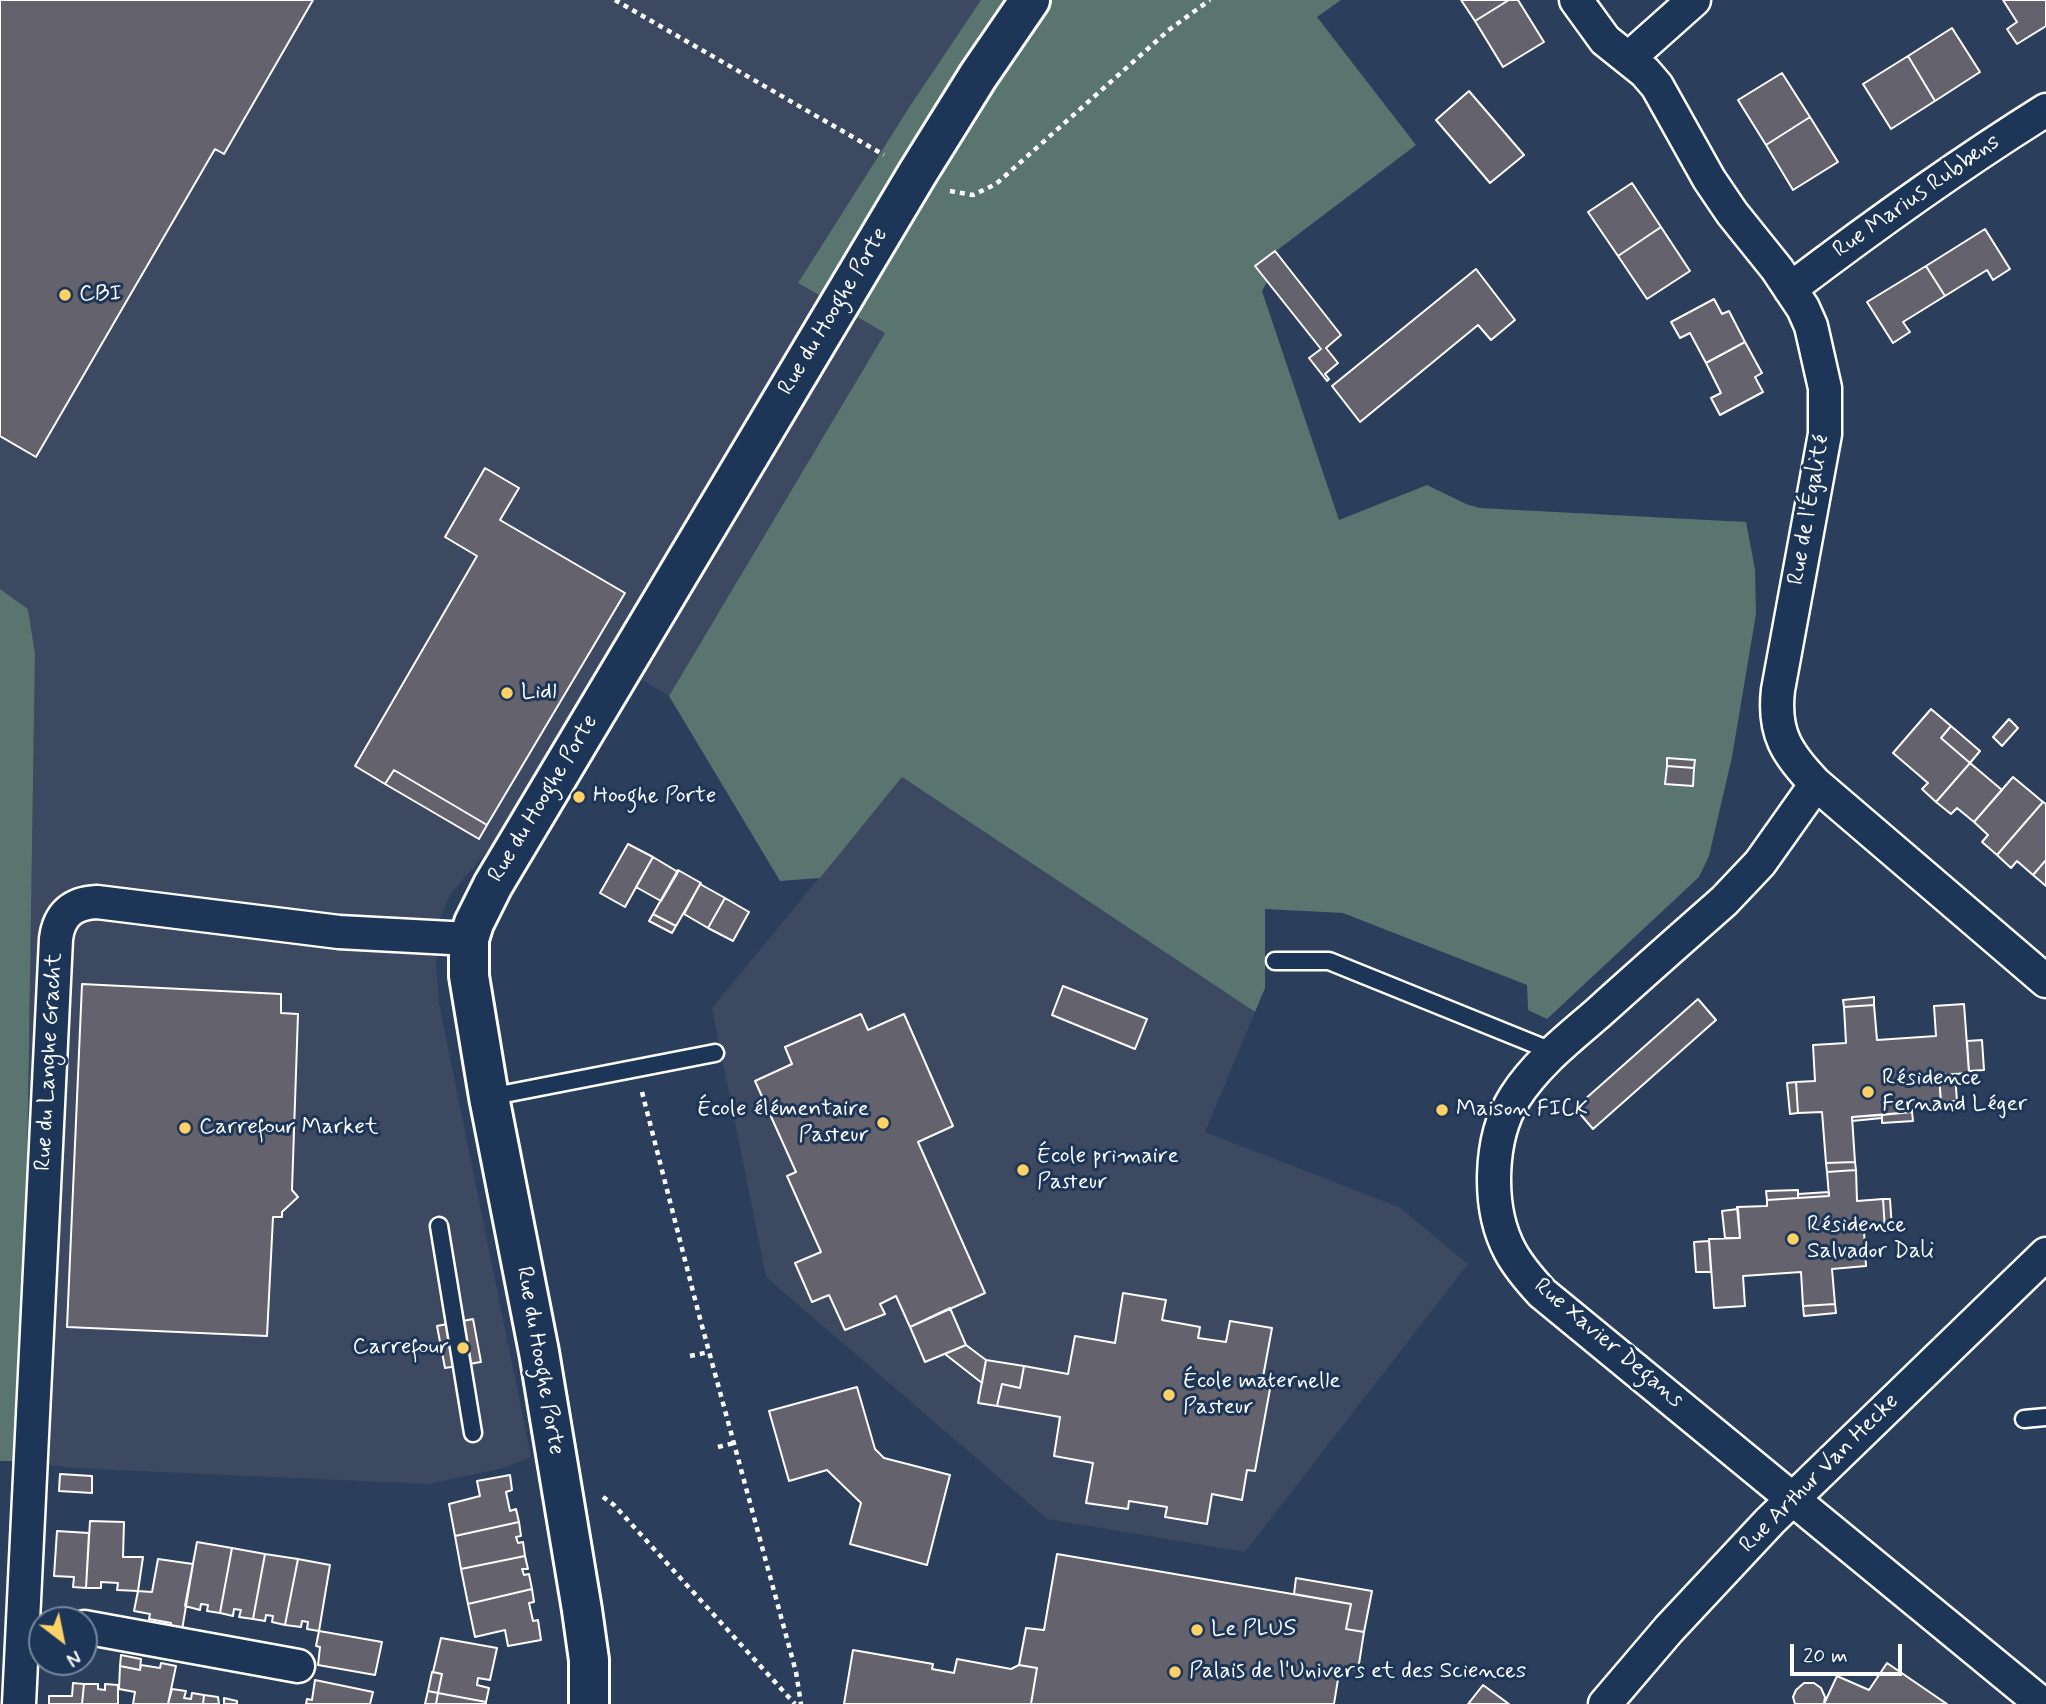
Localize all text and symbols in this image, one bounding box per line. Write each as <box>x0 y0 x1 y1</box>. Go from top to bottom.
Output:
street label: Rue Marius Rubbens <box>1828 129 2006 265</box>
street label: Rue du Hooghe Porte <box>773 223 895 401</box>
place label: CBI <box>79 281 122 309</box>
marker: CBI <box>57 287 73 303</box>
street label: Rue de l'Égalité <box>1783 433 1837 587</box>
place label: Lidl <box>521 679 557 707</box>
marker: Lidl <box>499 685 515 701</box>
street label: Rue du Hooghe Porte <box>483 710 605 888</box>
place label: Hooghe Porte <box>593 783 716 811</box>
marker: Hooghe Porte <box>571 789 587 805</box>
street label: Rue du Langhe Gracht <box>31 952 69 1172</box>
place label: Résidence Fernand Léger <box>1882 1065 2027 1119</box>
marker: Résidence Fernand Léger <box>1860 1084 1876 1100</box>
place label: École élémentaire Pasteur <box>697 1096 869 1150</box>
place label: Maison FICK <box>1456 1096 1588 1124</box>
marker: Maison FICK <box>1434 1102 1450 1118</box>
place label: Carrefour Market <box>199 1114 378 1142</box>
marker: École élémentaire Pasteur <box>875 1115 891 1131</box>
marker: Carrefour Market <box>177 1120 193 1136</box>
place label: École primaire Pasteur <box>1037 1143 1179 1197</box>
marker: École primaire Pasteur <box>1015 1162 1031 1178</box>
place label: Résidence Salvador Dali <box>1807 1212 1934 1266</box>
marker: Résidence Salvador Dali <box>1785 1231 1801 1247</box>
street label: Rue du Hooghe Porte <box>509 1265 569 1457</box>
street label: Rue Xavier Degans <box>1527 1273 1689 1415</box>
place label: Carrefour <box>353 1334 449 1362</box>
marker: Carrefour <box>455 1340 471 1356</box>
place label: École maternelle Pasteur <box>1183 1368 1341 1422</box>
marker: École maternelle Pasteur <box>1161 1387 1177 1403</box>
street label: Rue Arthur Van Hecke <box>1734 1388 1906 1560</box>
north arrow <box>28 1606 98 1676</box>
place label: Le PLUS <box>1211 1616 1296 1644</box>
marker: Le PLUS <box>1189 1622 1205 1638</box>
scale bar <box>1794 1630 1906 1674</box>
text: 20 m <box>1803 1642 1848 1670</box>
text: N <box>61 1644 85 1671</box>
place label: Palais de l'Univers et des Sciences <box>1189 1658 1526 1686</box>
marker: Palais de l'Univers et des Sciences <box>1167 1664 1183 1680</box>

